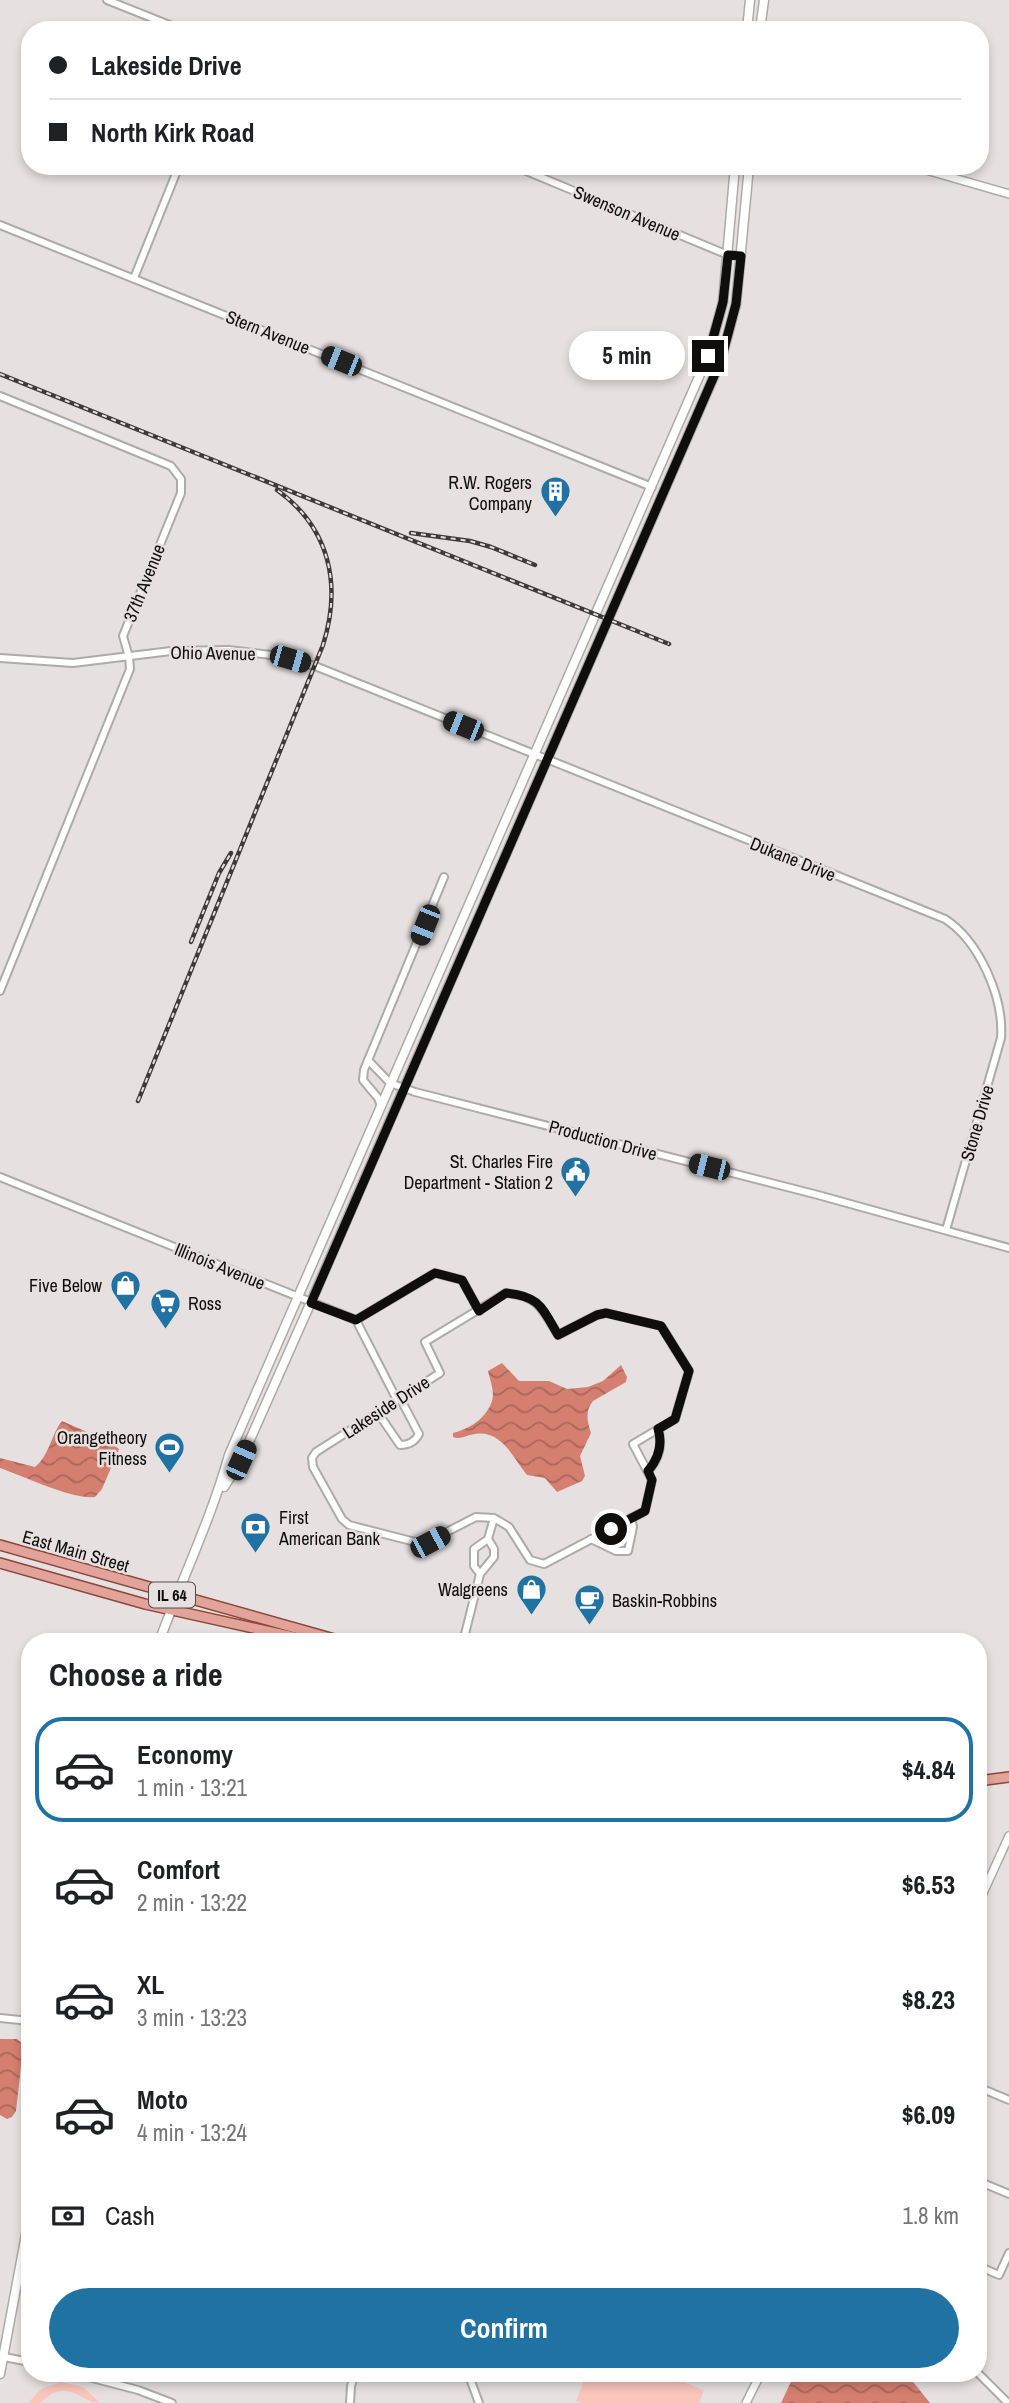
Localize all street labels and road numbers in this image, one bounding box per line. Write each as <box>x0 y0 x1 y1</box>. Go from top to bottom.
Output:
street label: Swenson Avenue <box>570 179 684 247</box>
street label: Stern Avenue <box>222 304 314 360</box>
street label: 37th Avenue <box>117 540 171 626</box>
street label: Ohio Avenue <box>170 640 256 666</box>
street label: Dukane Drive <box>746 831 840 887</box>
street label: Stone Drive <box>954 1082 1000 1164</box>
street label: Production Drive <box>546 1114 660 1166</box>
street label: Illinois Avenue <box>171 1236 269 1296</box>
street label: Lakeside Drive <box>338 1369 434 1445</box>
street label: East Main Street <box>20 1524 132 1578</box>
road number: IL 64 <box>149 1582 195 1608</box>

